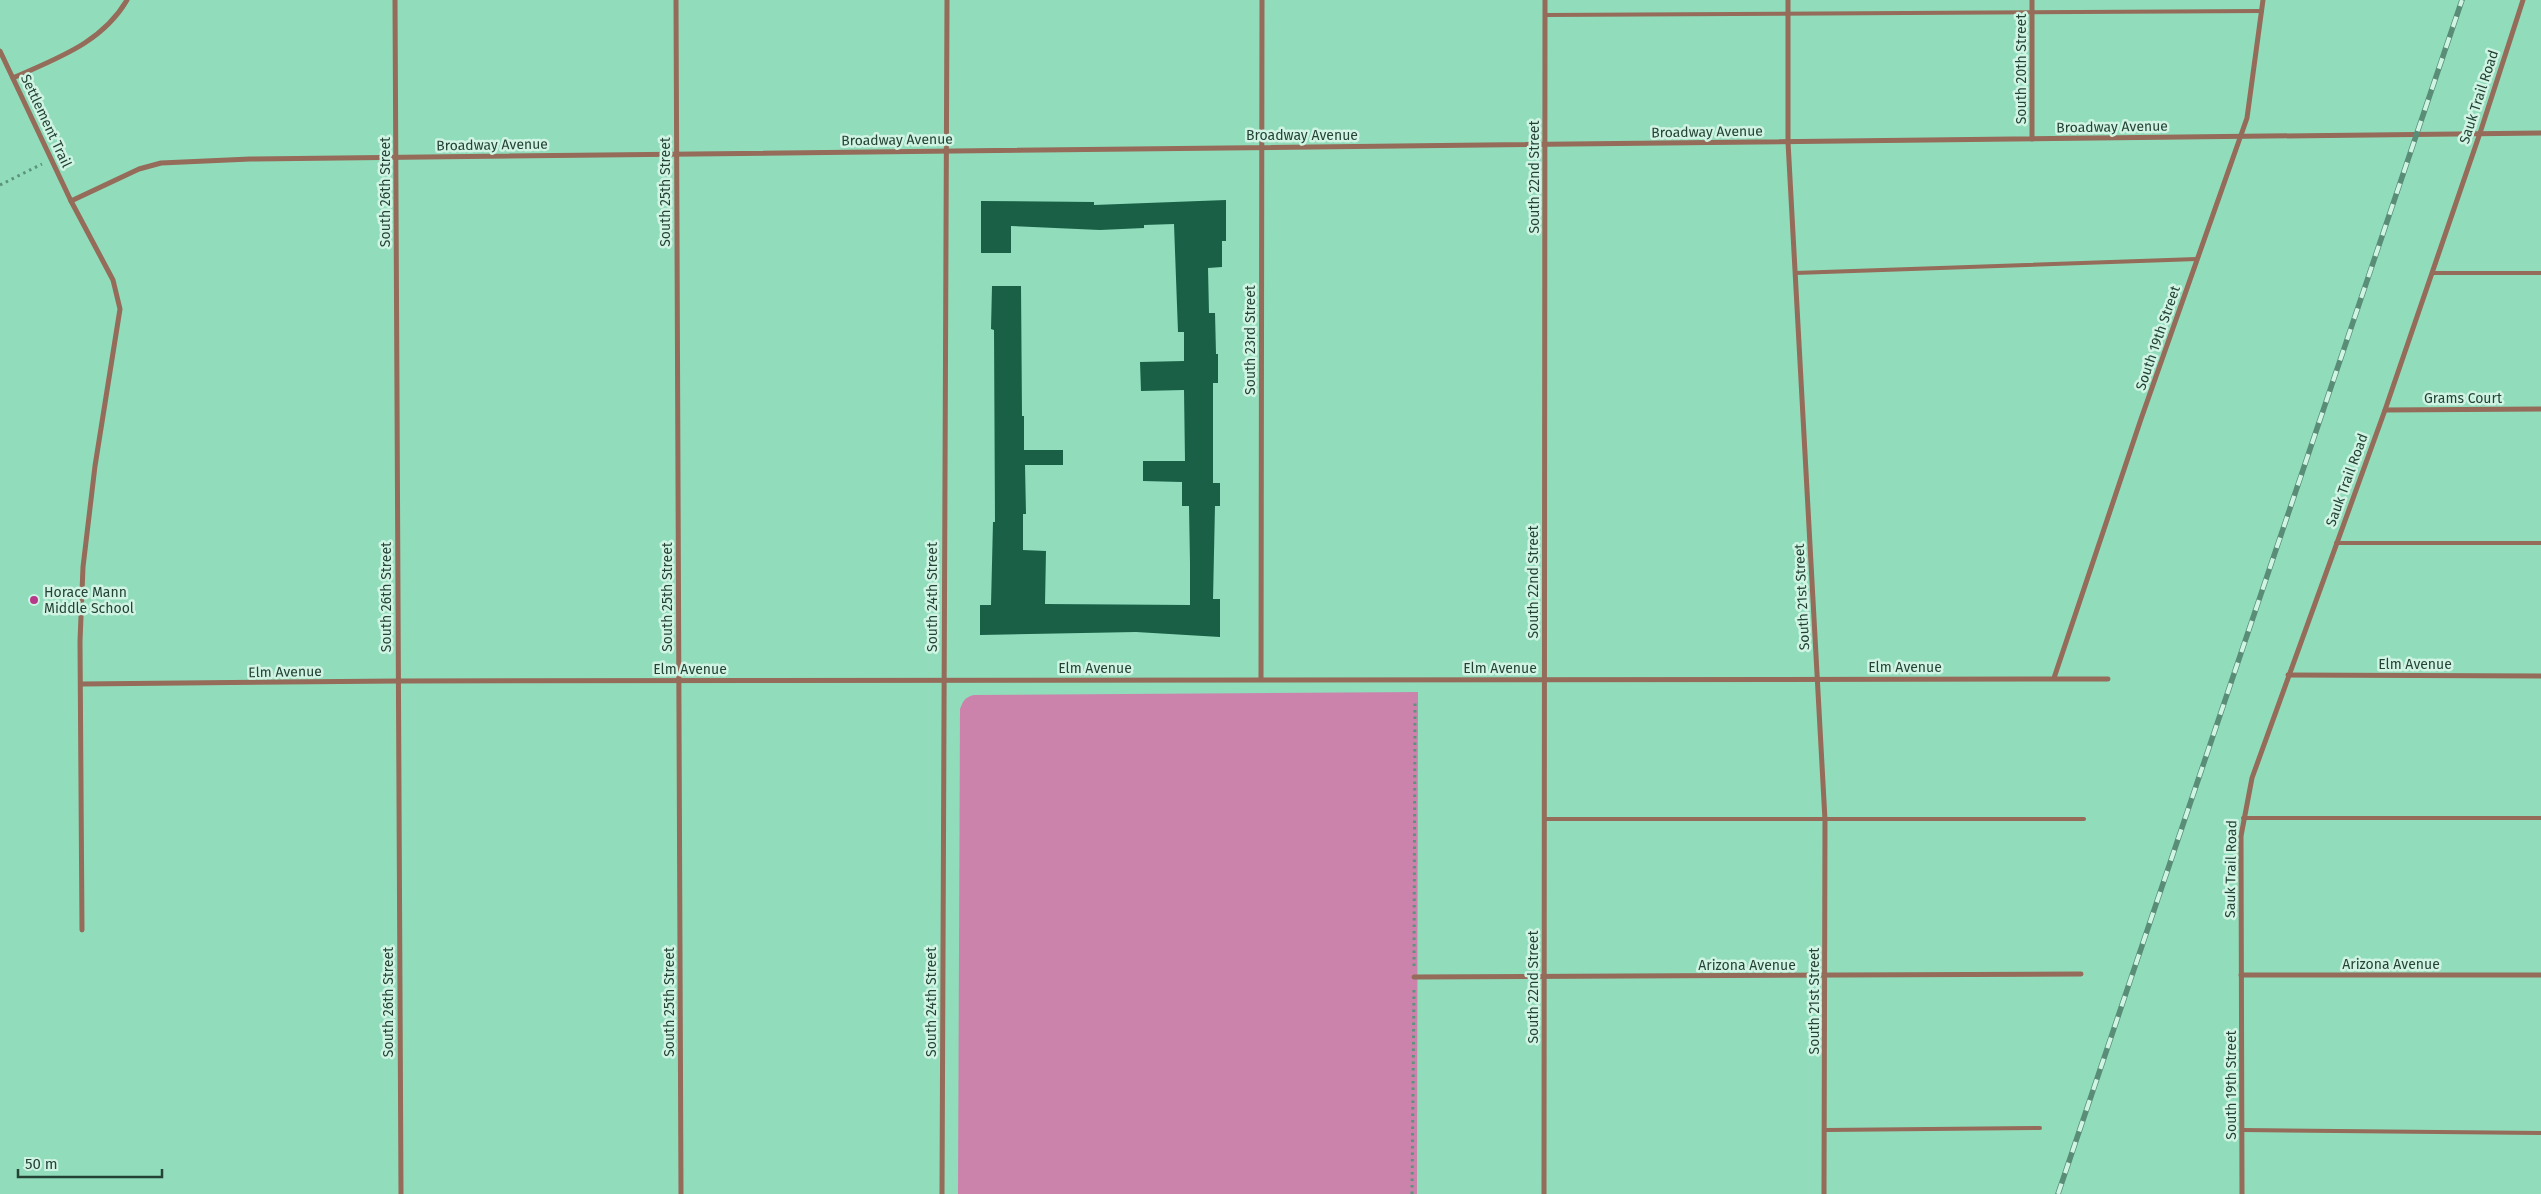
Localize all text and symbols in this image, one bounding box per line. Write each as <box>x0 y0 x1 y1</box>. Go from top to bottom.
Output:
street label: South 20th Street <box>2013 13 2030 124</box>
street label: Sauk Trail Road <box>2456 48 2502 146</box>
street label: Settlement Trail <box>17 72 75 170</box>
street label: Broadway Avenue <box>2056 118 2168 136</box>
street label: South 22nd Street <box>1526 120 1543 234</box>
street label: Broadway Avenue <box>1651 123 1763 141</box>
street label: Broadway Avenue <box>1246 127 1358 144</box>
street label: Broadway Avenue <box>841 131 953 149</box>
street label: South 26th Street <box>377 136 394 247</box>
street label: Broadway Avenue <box>436 136 548 154</box>
street label: South 25th Street <box>657 136 674 247</box>
street label: South 19th Street <box>2132 283 2184 392</box>
street label: South 23rd Street <box>1242 284 1259 395</box>
street label: Grams Court <box>2424 390 2503 407</box>
street label: Sauk Trail Road <box>2322 431 2372 529</box>
street label: South 22nd Street <box>1525 525 1542 639</box>
street label: South 26th Street <box>378 541 395 652</box>
street label: South 25th Street <box>659 541 676 652</box>
street label: South 24th Street <box>924 541 941 652</box>
street label: South 21st Street <box>1791 542 1813 651</box>
place label: Horace Mann Middle School <box>44 584 134 617</box>
marker: Horace Mann Middle School <box>28 594 40 606</box>
street label: Elm Avenue <box>2378 656 2452 673</box>
street label: Elm Avenue <box>1868 659 1942 676</box>
street label: Elm Avenue <box>1058 660 1132 677</box>
street label: Elm Avenue <box>1463 660 1537 677</box>
street label: Elm Avenue <box>653 661 727 678</box>
street label: Elm Avenue <box>248 663 322 681</box>
street label: Sauk Trail Road <box>2222 820 2240 918</box>
street label: South 22nd Street <box>1525 930 1542 1044</box>
street label: South 26th Street <box>380 946 397 1057</box>
street label: South 25th Street <box>661 946 678 1057</box>
street label: South 24th Street <box>923 946 940 1057</box>
street label: South 21st Street <box>1806 947 1823 1054</box>
street label: Arizona Avenue <box>2342 956 2440 973</box>
street label: Arizona Avenue <box>1698 957 1796 974</box>
street label: South 19th Street <box>2223 1029 2240 1140</box>
scale bar <box>18 1146 161 1178</box>
text: 50 m <box>25 1155 58 1173</box>

